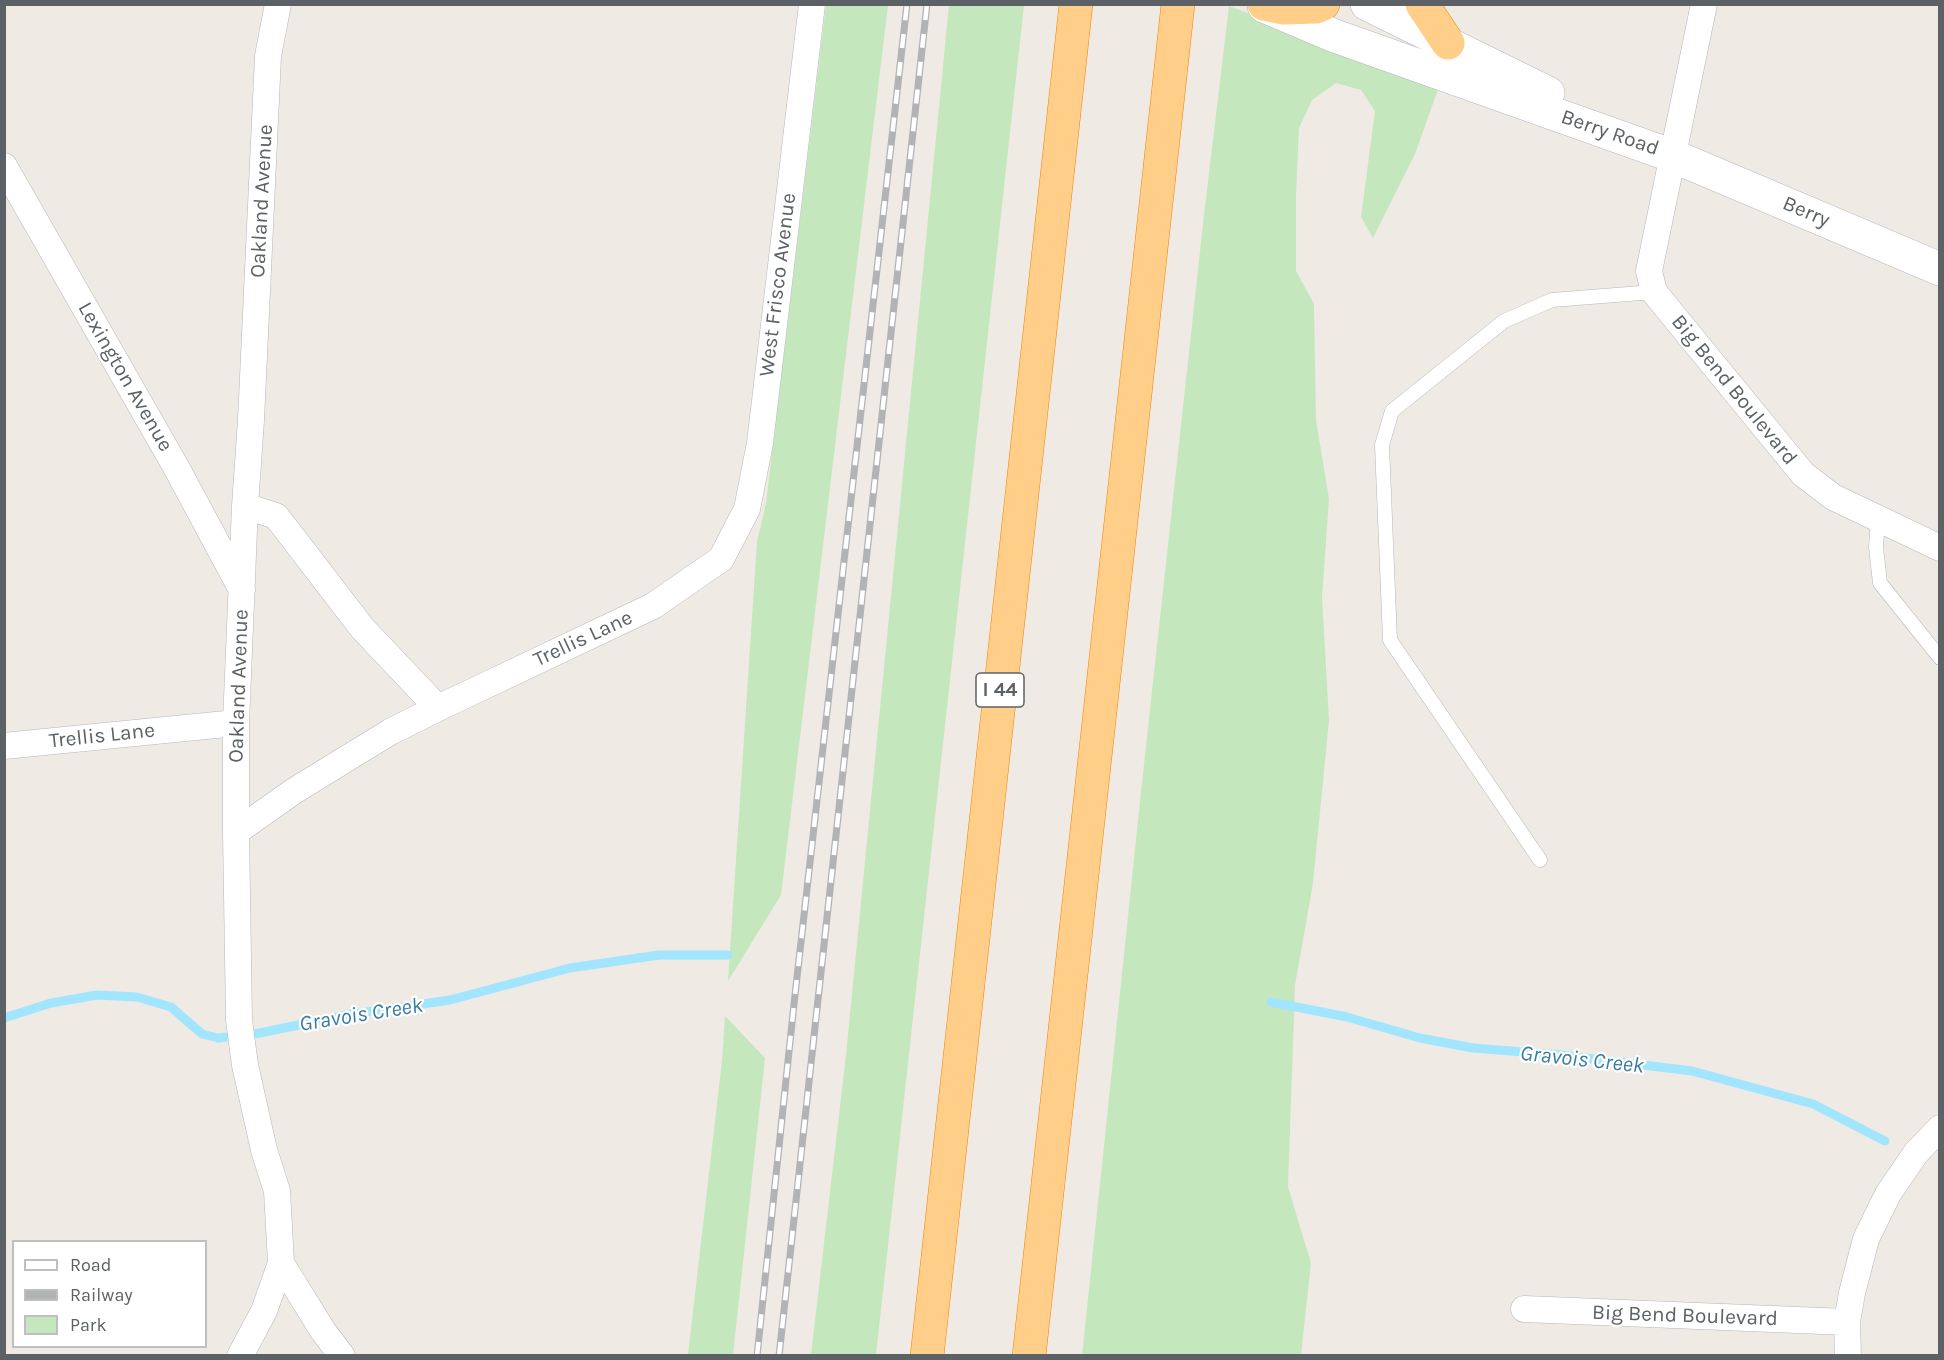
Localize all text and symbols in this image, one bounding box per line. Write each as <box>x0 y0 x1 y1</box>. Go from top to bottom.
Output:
street label: Berry Road <box>1558 104 1662 162</box>
street label: Oakland Avenue <box>245 124 279 278</box>
street label: Berry <box>1779 191 1833 233</box>
street label: West Frisco Avenue <box>754 192 802 378</box>
street label: Lexington Avenue <box>72 298 178 456</box>
street label: Big Bend Boulevard <box>1666 310 1802 470</box>
street label: Trellis Lane <box>530 605 636 673</box>
street label: Oakland Avenue <box>224 609 254 763</box>
road number: I 44 <box>976 673 1024 707</box>
street label: Trellis Lane <box>48 718 156 754</box>
water label: Gravois Creek <box>297 992 425 1038</box>
water label: Gravois Creek <box>1519 1040 1645 1080</box>
legend <box>12 1240 207 1348</box>
text: Road <box>70 1254 111 1276</box>
text: Railway <box>70 1284 133 1306</box>
street label: Big Bend Boulevard <box>1592 1300 1778 1332</box>
text: Park <box>70 1314 107 1336</box>

